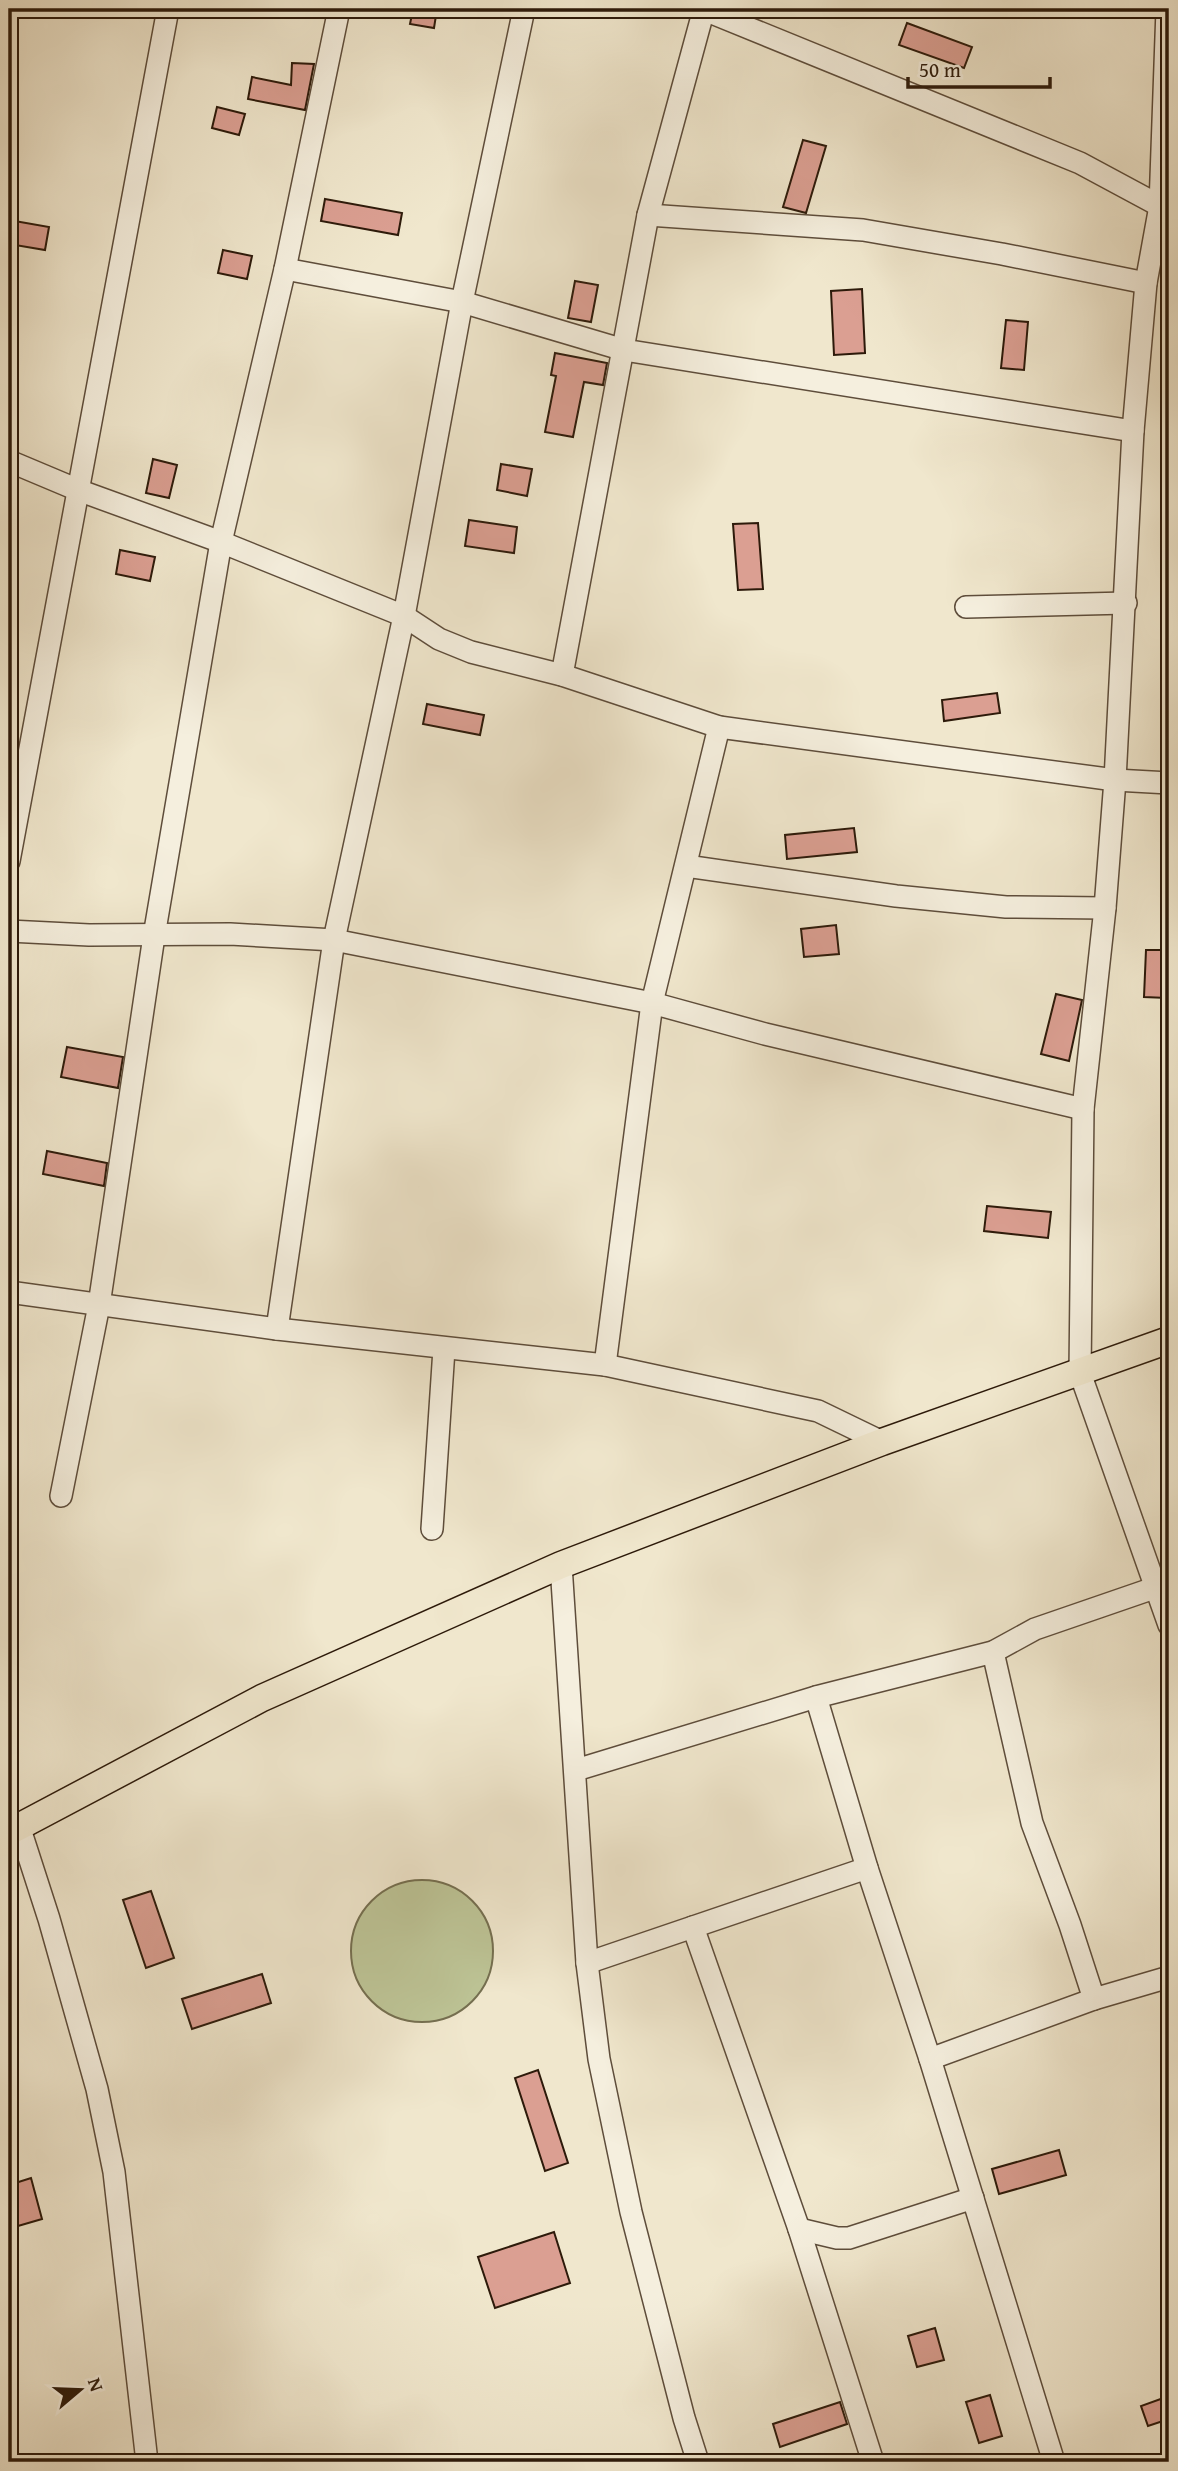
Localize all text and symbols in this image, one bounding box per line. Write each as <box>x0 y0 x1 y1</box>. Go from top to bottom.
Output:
scale bar <box>908 46 1050 90</box>
text: 50 m <box>919 54 961 85</box>
north arrow <box>46 2356 116 2426</box>
text: N <box>81 2374 111 2395</box>

